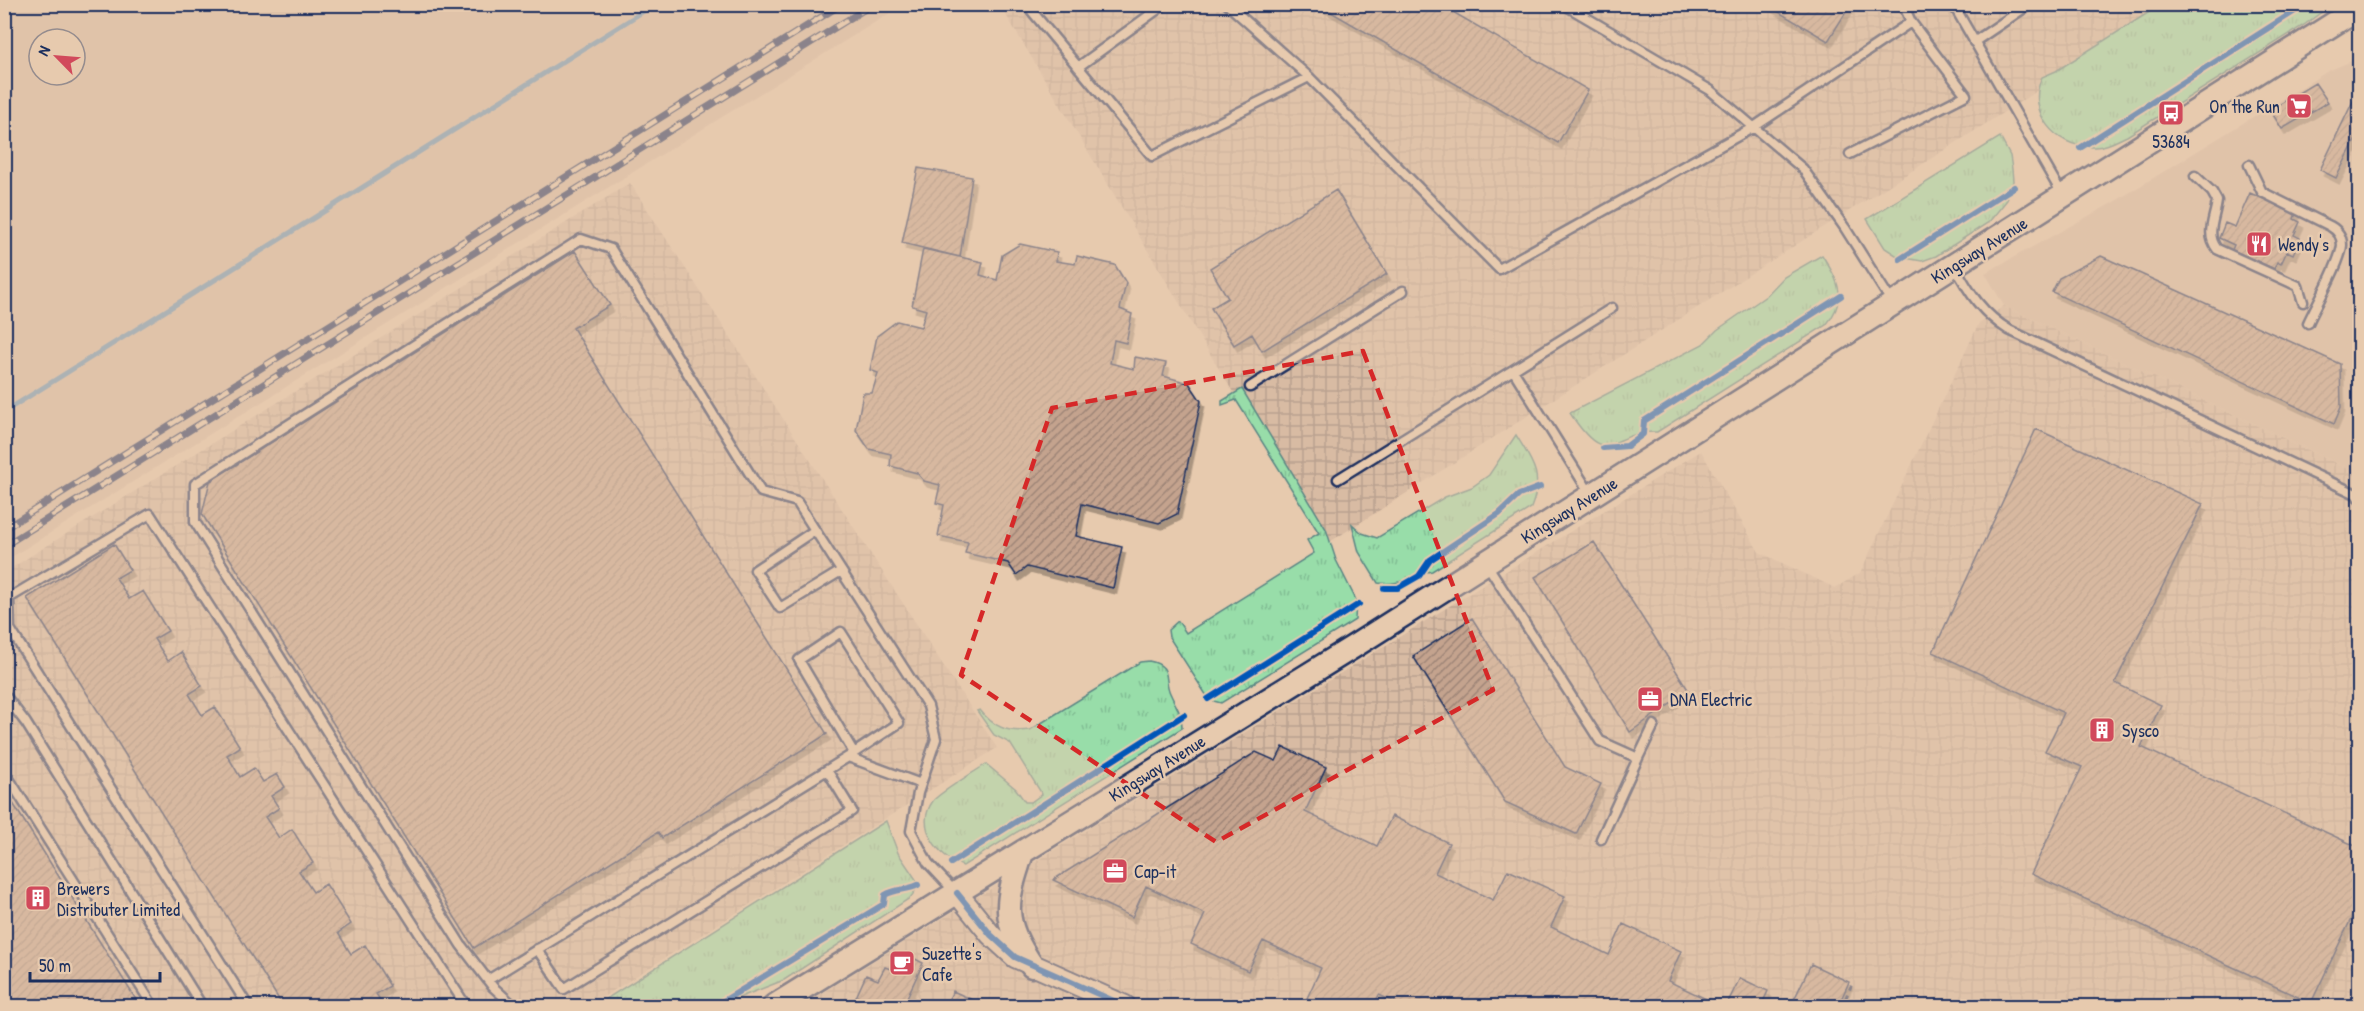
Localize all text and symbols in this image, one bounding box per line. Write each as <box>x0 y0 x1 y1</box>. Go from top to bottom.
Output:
north arrow <box>27 27 87 87</box>
text: N <box>32 42 55 59</box>
supermarket icon: On the Run <box>2284 91 2314 121</box>
place label: On the Run <box>2209 94 2280 119</box>
bus stop icon: 53684 <box>2156 98 2186 128</box>
place label: 53684 <box>2152 129 2190 154</box>
street label: Kingsway Avenue <box>1926 210 2032 290</box>
restaurant icon: Wendy's <box>2244 229 2274 259</box>
place label: Wendy's <box>2278 232 2329 257</box>
street label: Kingsway Avenue <box>1516 470 1622 550</box>
office icon: DNA Electric <box>1635 684 1665 714</box>
place label: DNA Electric <box>1670 687 1752 712</box>
building icon: Sysco <box>2087 715 2117 745</box>
place label: Sysco <box>2122 718 2159 743</box>
street label: Kingsway Avenue <box>1104 728 1210 808</box>
office icon: Cap-it <box>1100 856 1130 886</box>
place label: Cap-it <box>1134 859 1177 884</box>
place label: Brewers Distributer Limited <box>57 876 180 922</box>
building icon: Brewers Distributer Limited <box>23 883 53 913</box>
place label: Suzette's Cafe <box>922 941 982 987</box>
scale bar <box>30 945 160 983</box>
cafe icon: Suzette's Cafe <box>887 948 917 978</box>
text: 50 m <box>39 953 71 978</box>

